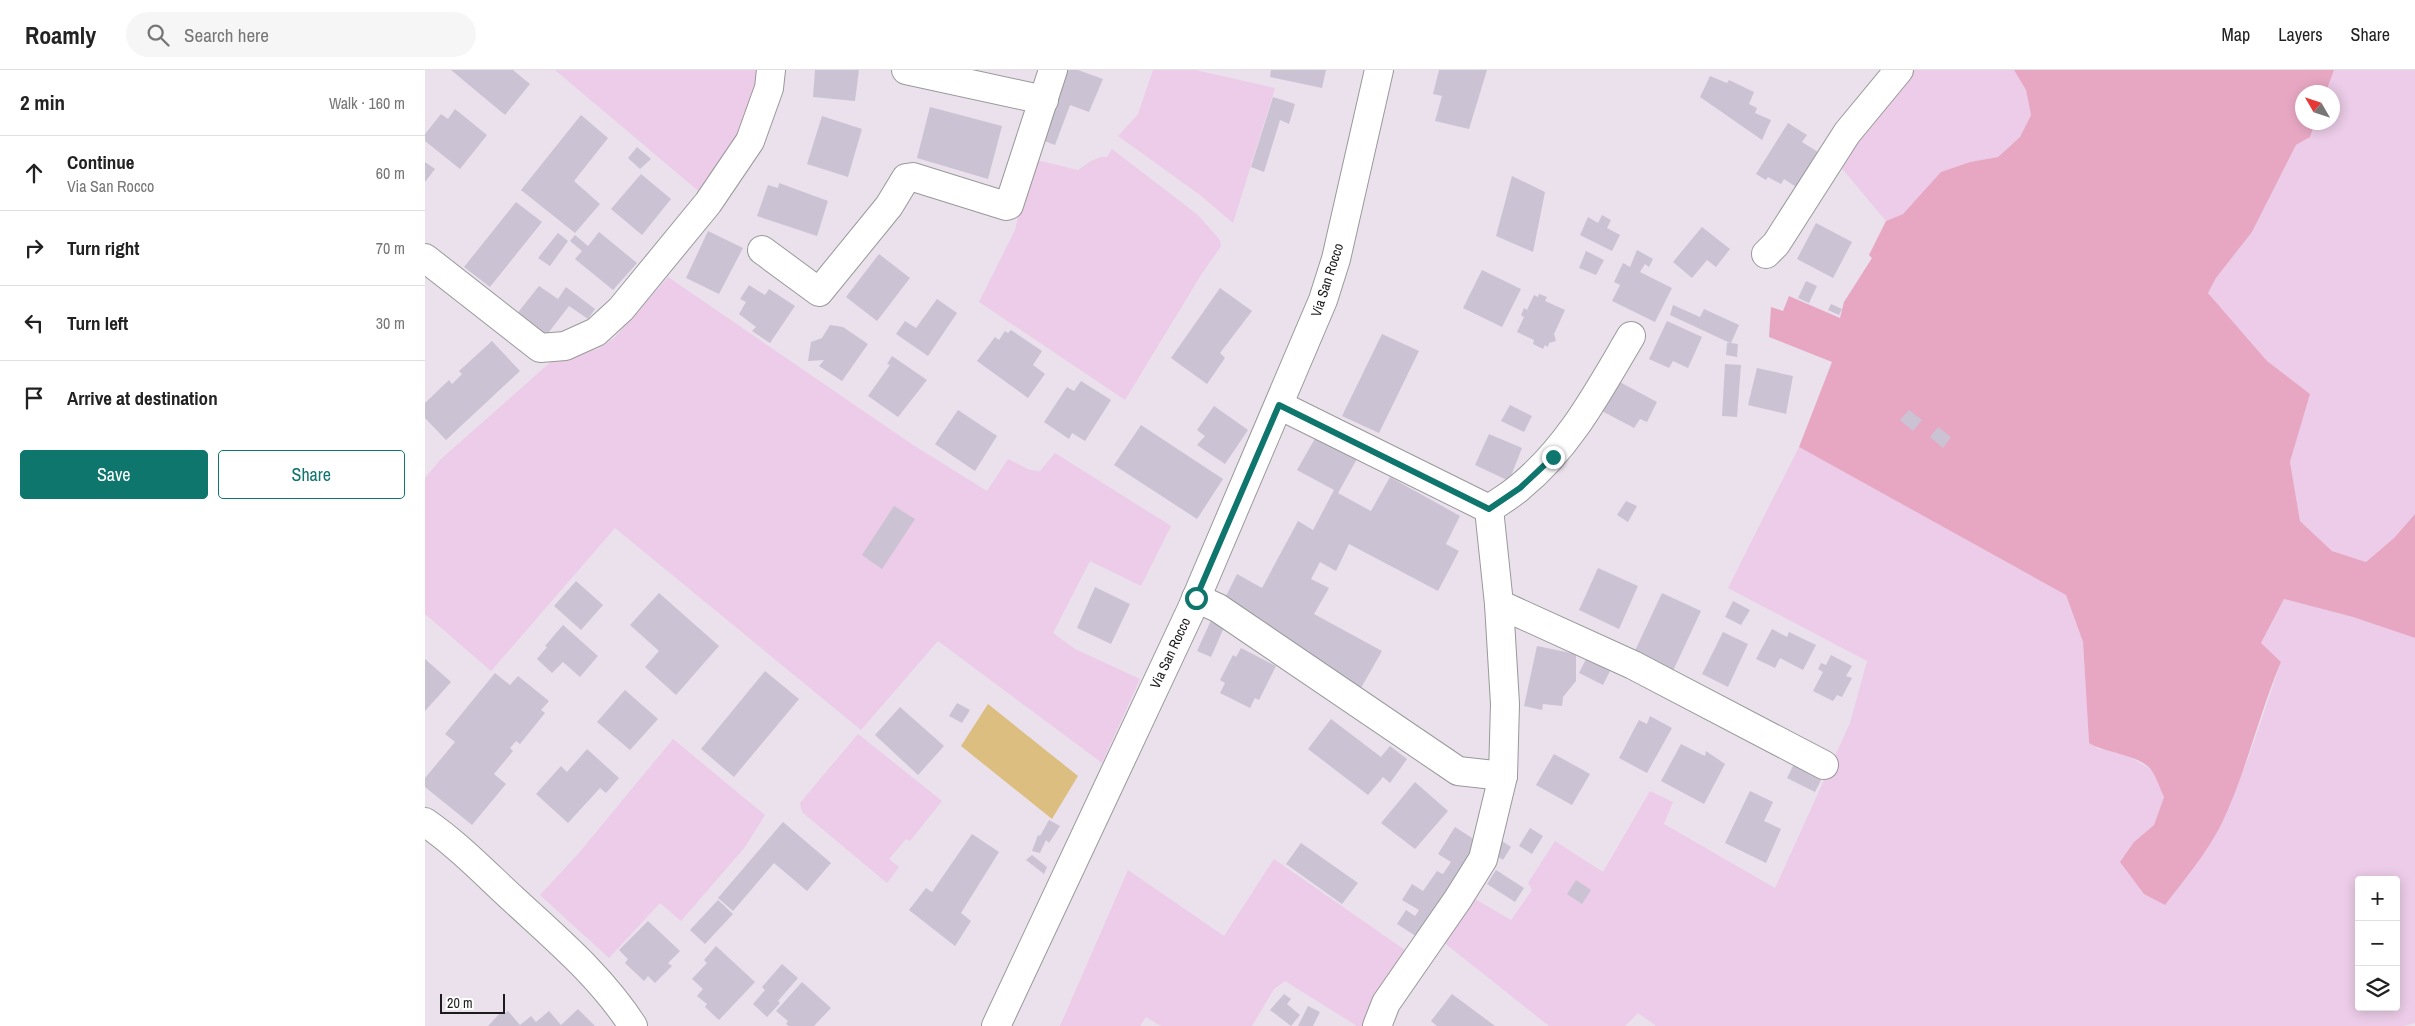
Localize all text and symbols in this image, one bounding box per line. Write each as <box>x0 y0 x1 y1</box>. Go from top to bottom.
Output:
search box <box>126 12 476 57</box>
text: Roamly <box>25 19 96 51</box>
icon: search <box>144 21 172 49</box>
text: Search here <box>184 22 269 48</box>
text: Map <box>2222 22 2250 47</box>
text: Layers <box>2278 22 2323 47</box>
text: Share <box>2351 22 2390 47</box>
north arrow <box>2295 85 2340 130</box>
text: 2 min <box>20 88 65 117</box>
text: Walk · 160 m <box>329 92 405 114</box>
text: Continue <box>67 149 135 175</box>
icon: ahead <box>20 159 48 187</box>
text: 60 m <box>376 162 405 184</box>
text: Via San Rocco <box>67 175 154 197</box>
icon: right <box>20 234 48 262</box>
text: Turn right <box>67 235 139 261</box>
text: 70 m <box>376 237 405 259</box>
street label: Via San Rocco <box>1307 241 1347 319</box>
icon: left <box>20 309 48 337</box>
text: Turn left <box>67 310 128 336</box>
text: 30 m <box>376 312 405 334</box>
icon: arrive <box>20 384 48 412</box>
text: Arrive at destination <box>67 385 218 411</box>
route end <box>1542 446 1565 469</box>
button: Save <box>20 450 208 499</box>
button: Share <box>218 450 405 499</box>
route start <box>1185 587 1208 610</box>
street label: Via San Rocco <box>1146 615 1194 691</box>
map controls <box>2355 876 2400 1011</box>
button: + <box>2355 876 2400 921</box>
button: − <box>2355 921 2400 966</box>
button: layers <box>2355 966 2400 1011</box>
scale bar <box>440 991 505 1014</box>
text: 20 m <box>447 994 473 1012</box>

